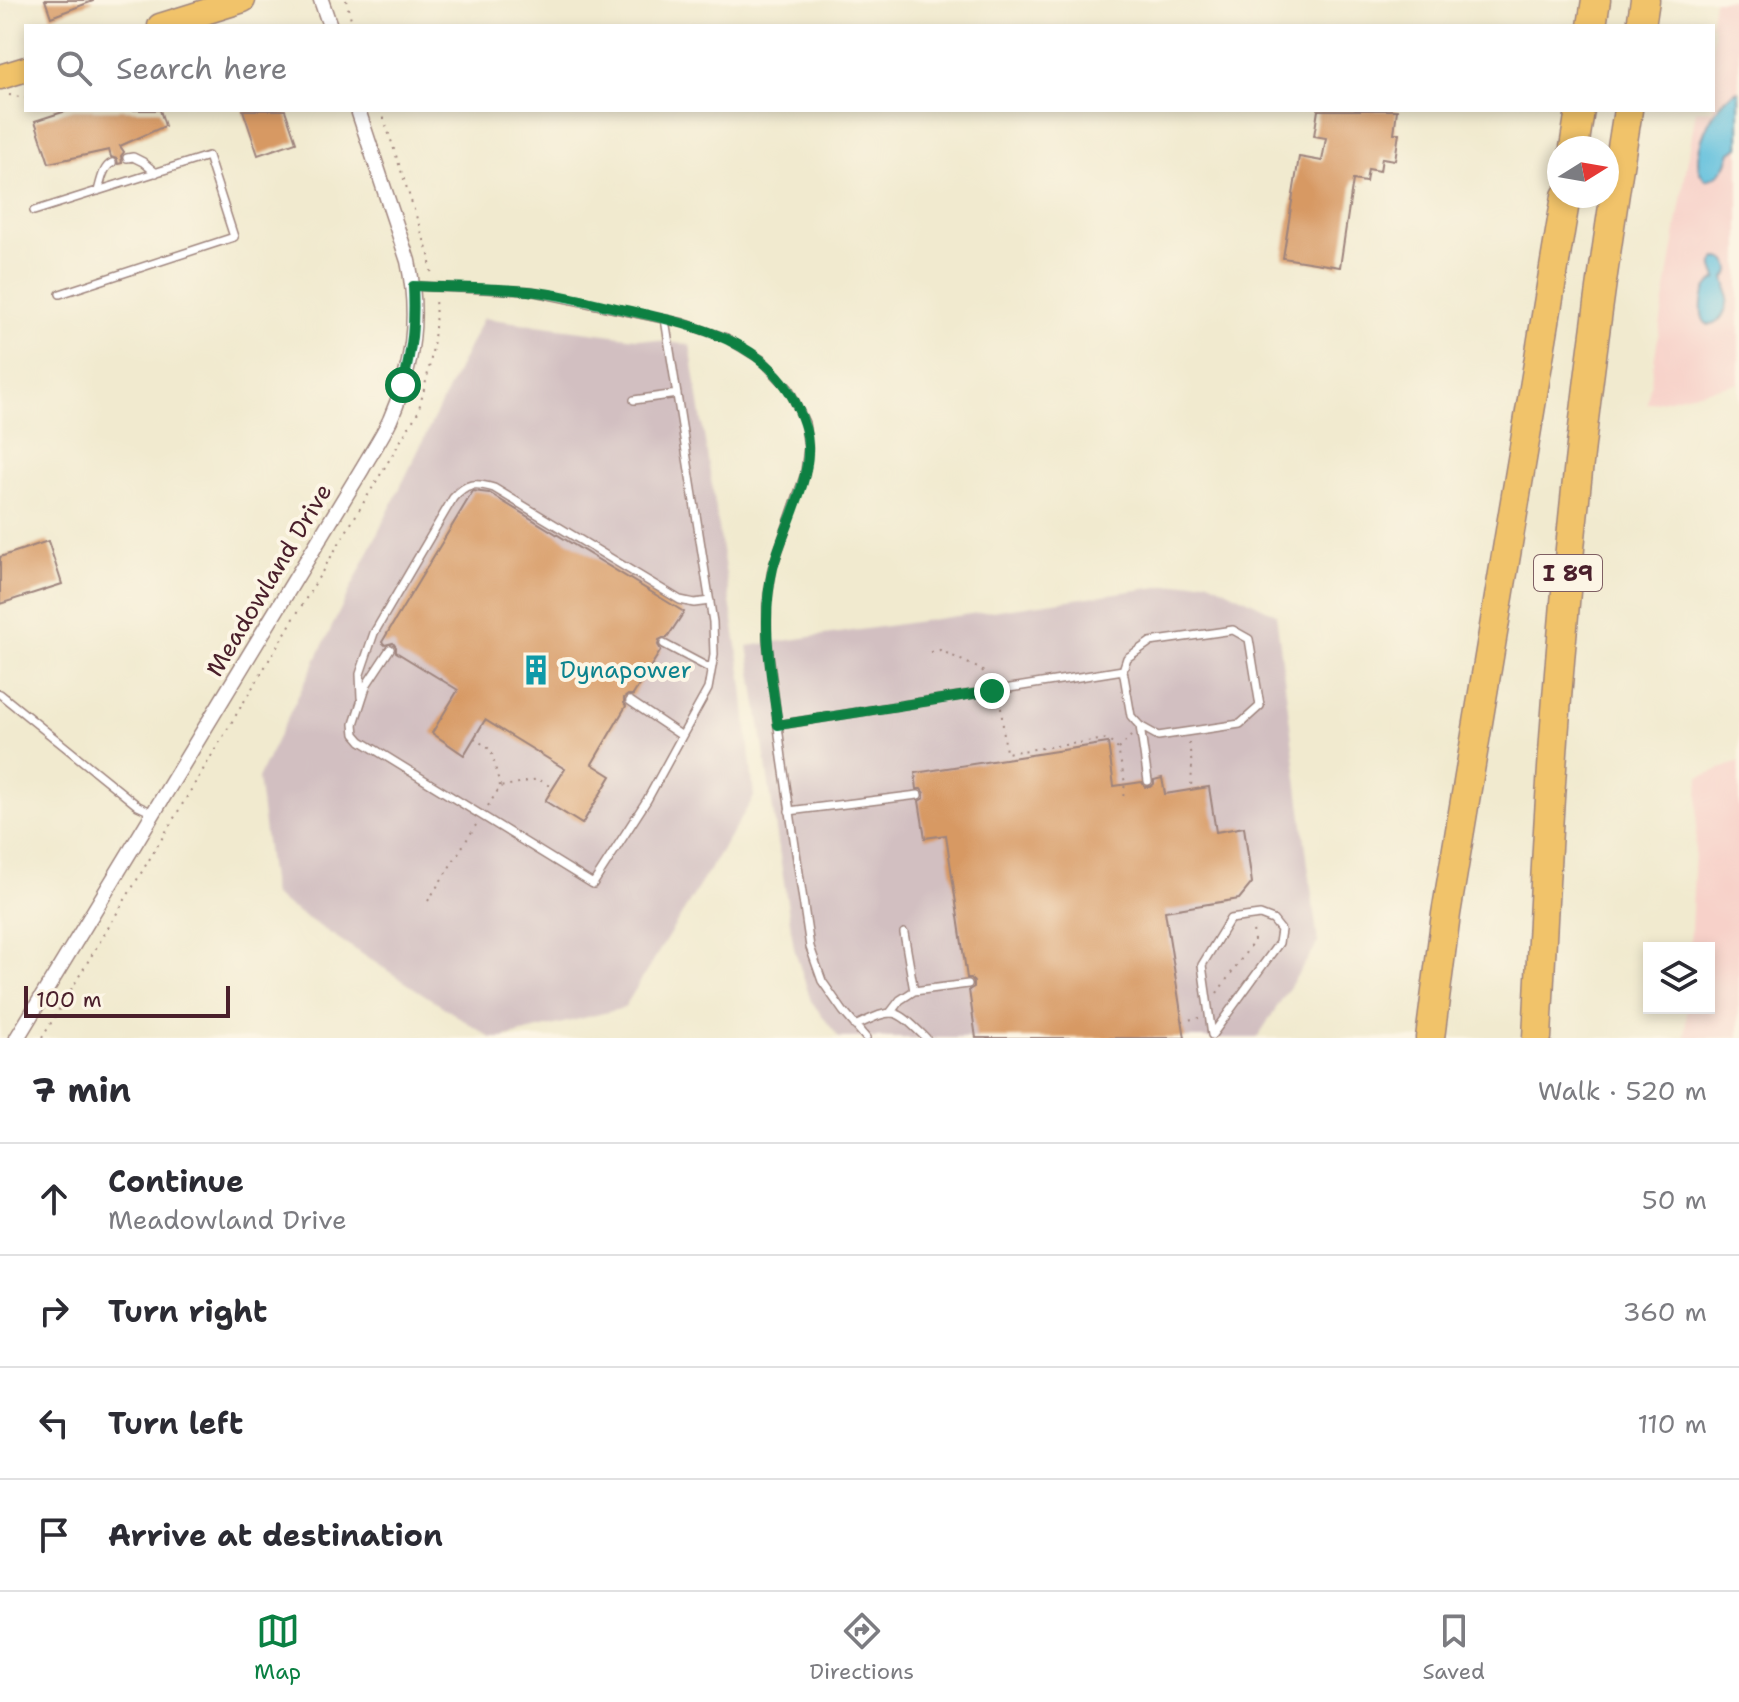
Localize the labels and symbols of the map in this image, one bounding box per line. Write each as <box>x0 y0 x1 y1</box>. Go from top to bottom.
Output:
north arrow <box>1547 136 1619 208</box>
route start <box>385 367 421 403</box>
street label: Meadowland Drive <box>199 477 339 683</box>
road number: I 89 <box>1534 555 1602 591</box>
building icon: Dynapower <box>519 653 553 687</box>
place label: Dynapower <box>560 654 692 686</box>
route end <box>974 673 1010 709</box>
scale bar <box>24 982 230 1018</box>

